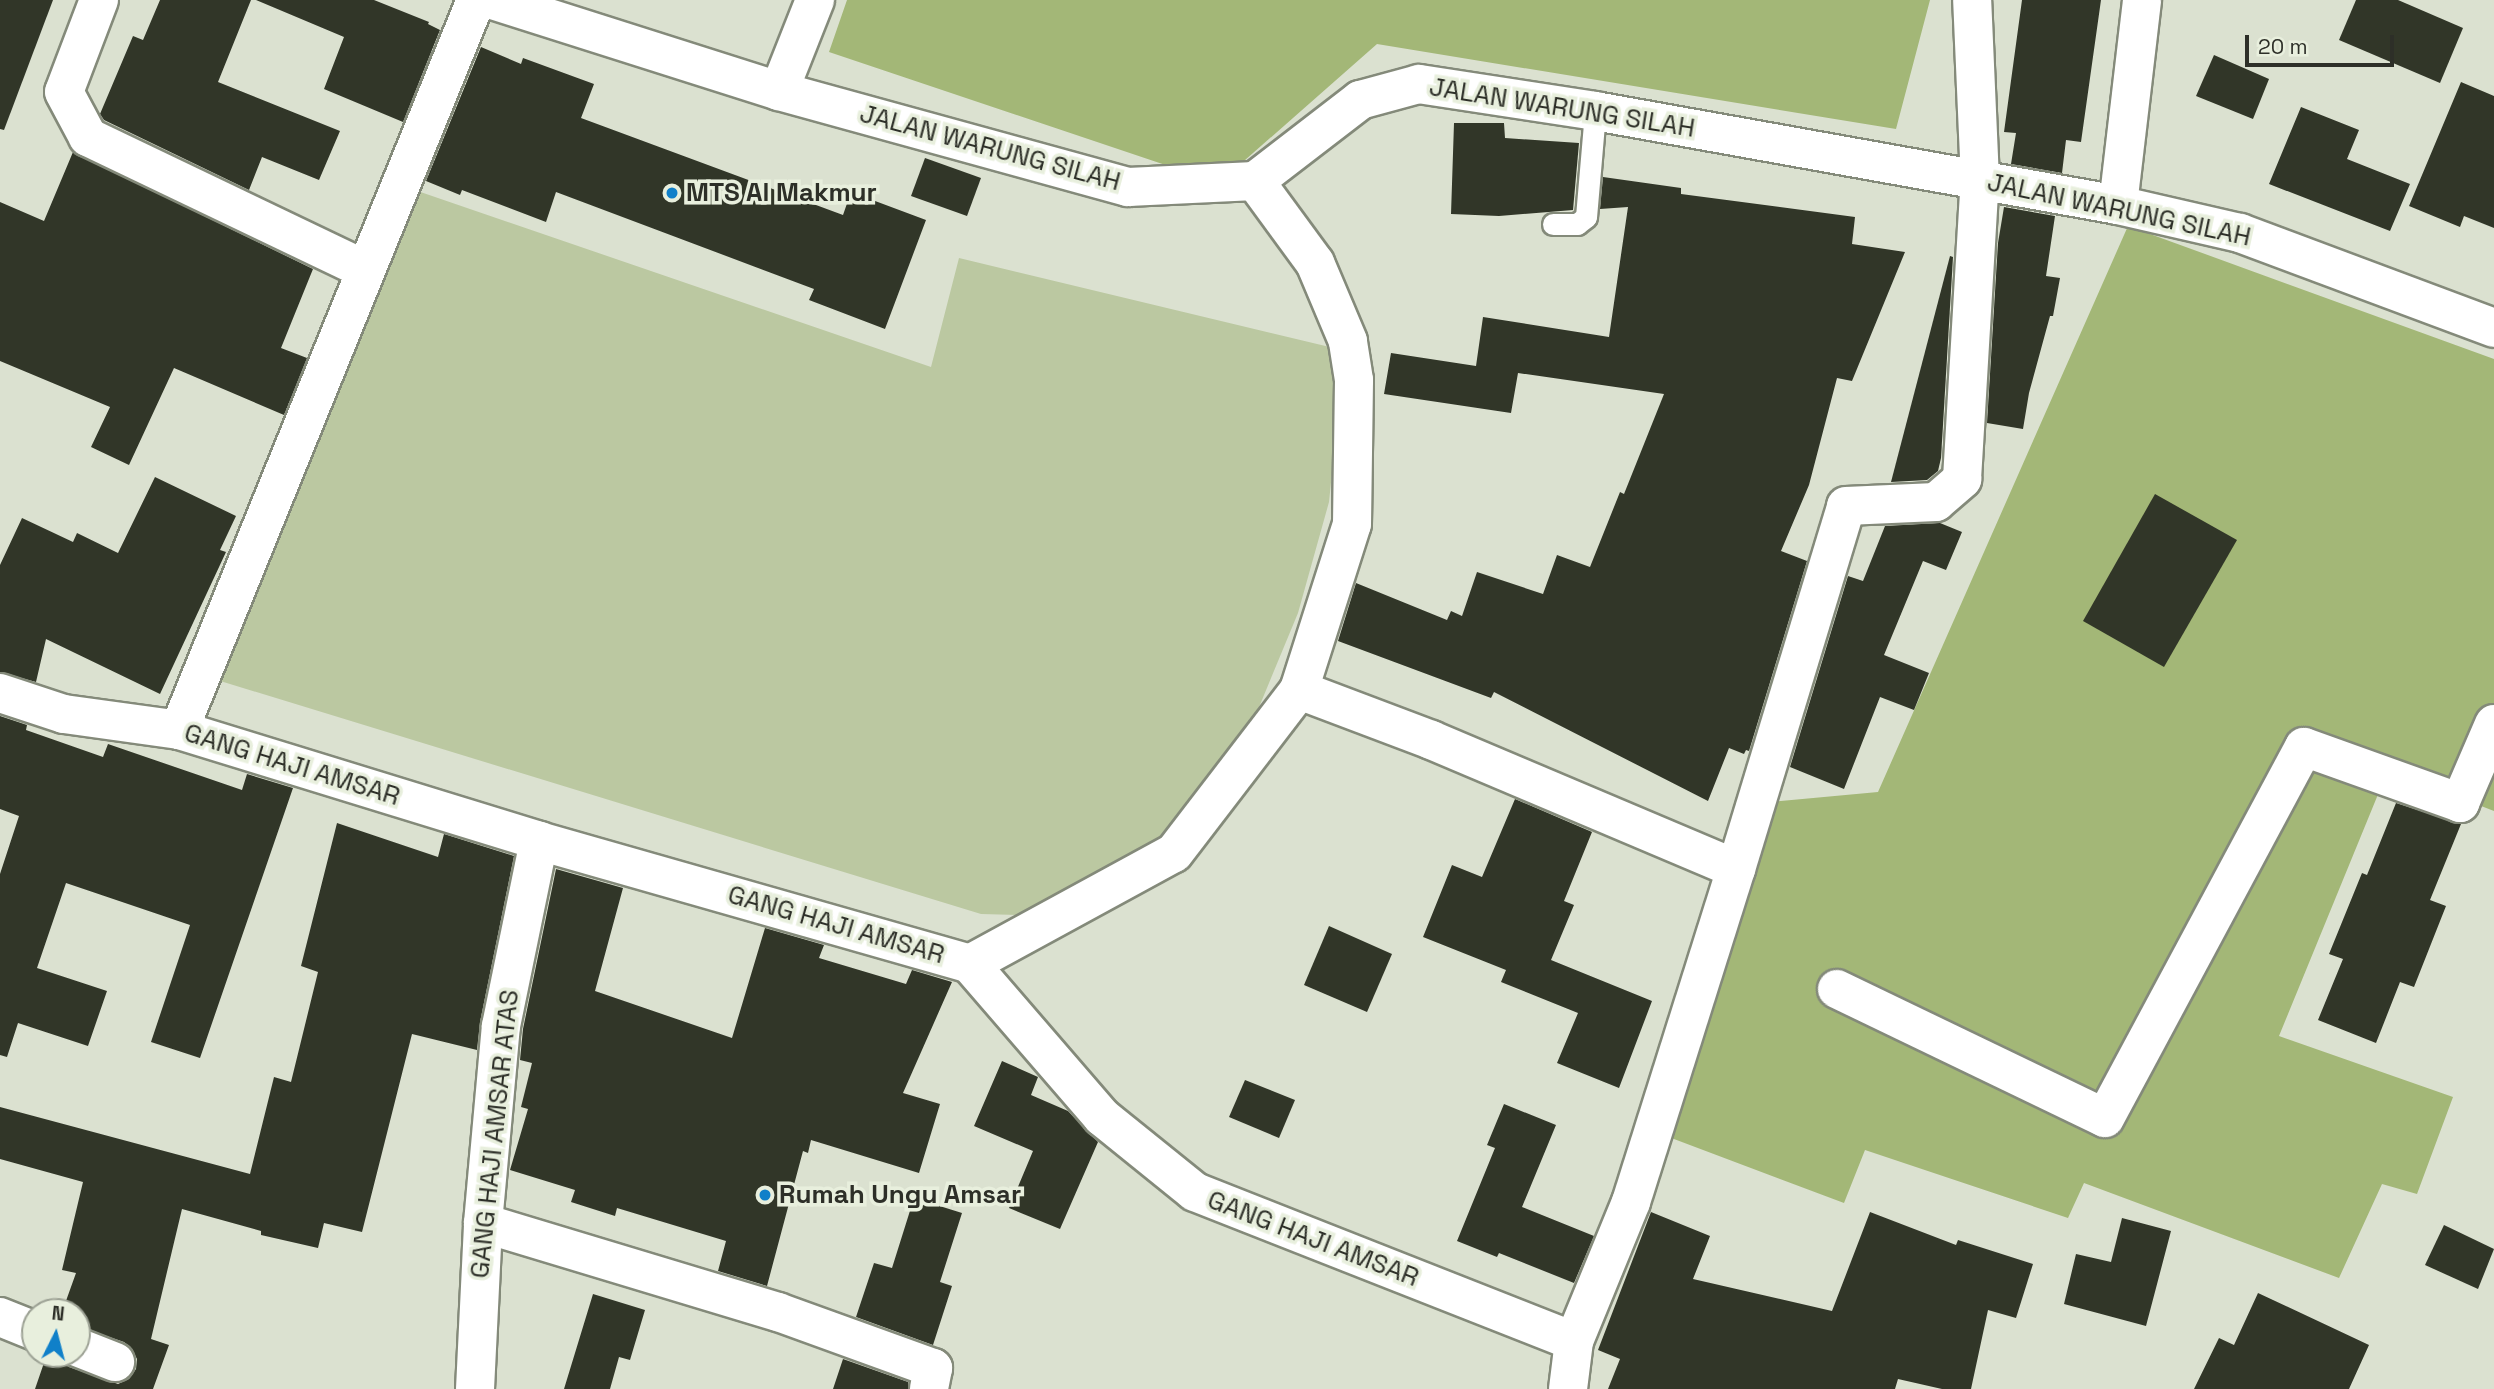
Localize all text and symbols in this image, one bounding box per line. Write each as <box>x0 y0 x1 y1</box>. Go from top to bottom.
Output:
scale bar <box>2249 21 2398 65</box>
text: 20 m <box>2258 33 2308 60</box>
street label: JALAN WARUNG SILAH <box>1427 72 1697 144</box>
street label: JALAN WARUNG SILAH <box>856 98 1124 198</box>
street label: JALAN WARUNG SILAH <box>1984 167 2254 253</box>
place label: MTS Al Makmur <box>686 177 877 209</box>
marker: MTS Al Makmur <box>664 185 680 201</box>
street label: GANG HAJI AMSAR <box>180 717 404 813</box>
street label: GANG HAJI AMSAR <box>724 879 948 971</box>
street label: GANG HAJI AMSAR ATAS <box>464 988 526 1280</box>
place label: Rumah Ungu Amsar <box>779 1179 1022 1211</box>
street label: GANG HAJI AMSAR <box>1203 1184 1423 1294</box>
marker: Rumah Ungu Amsar <box>757 1187 773 1203</box>
north arrow <box>21 1298 91 1368</box>
text: N <box>50 1301 66 1327</box>

